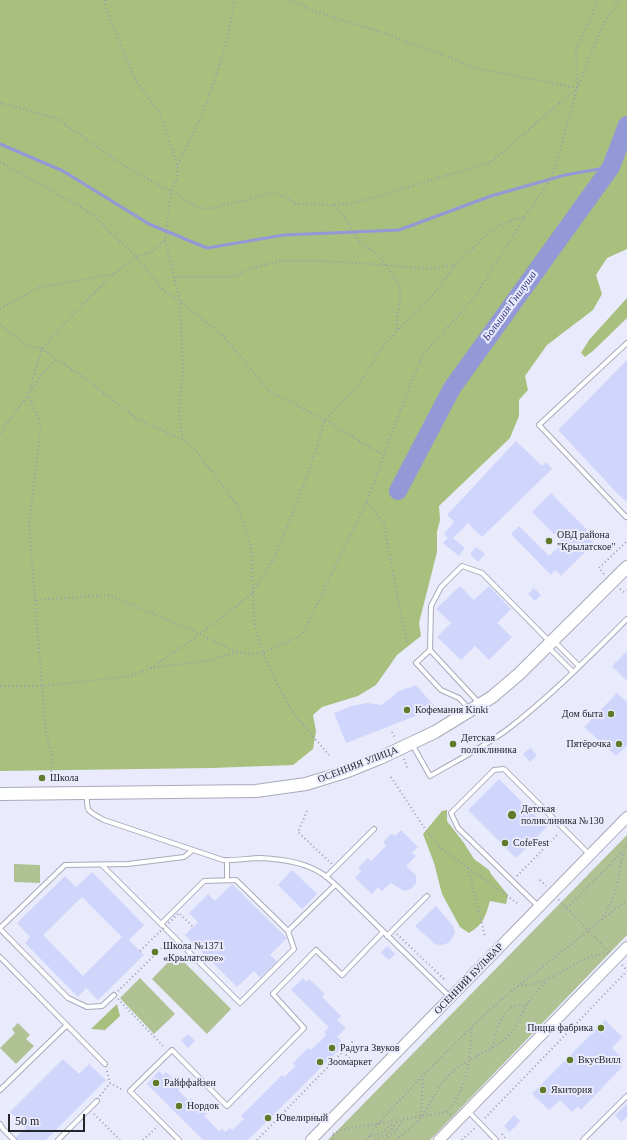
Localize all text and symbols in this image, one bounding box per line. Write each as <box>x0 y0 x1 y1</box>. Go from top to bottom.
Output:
water label: Большая Гнилуша <box>480 268 540 344</box>
place label: ОВД района "Крылатское" <box>557 529 616 552</box>
marker: ОВД района "Крылатское" <box>544 536 554 546</box>
place label: Кофемания Kinki <box>415 704 488 716</box>
marker: Кофемания Kinki <box>402 705 412 715</box>
place label: Дом быта <box>562 708 603 720</box>
marker: Дом быта <box>606 709 616 719</box>
place label: Детская поликлиника <box>461 732 517 756</box>
place label: Пятёрочка <box>566 738 611 750</box>
marker: Детская поликлиника <box>448 739 458 749</box>
marker: Пятёрочка <box>614 739 624 749</box>
street label: ОСЕННЯЯ УЛИЦА <box>316 744 400 786</box>
place label: Школа <box>50 772 79 784</box>
marker: Школа <box>37 773 47 783</box>
place label: Детская поликлиника №130 <box>521 803 604 826</box>
marker: Детская поликлиника №130 <box>506 809 518 821</box>
place label: CofeFest <box>513 837 549 849</box>
marker: CofeFest <box>500 838 510 848</box>
place label: Школа №1371 «Крылатское» <box>163 940 224 964</box>
street label: ОСЕННИЙ БУЛЬВАР <box>432 941 506 1017</box>
marker: Школа №1371 «Крылатское» <box>150 947 160 957</box>
place label: Пицца фабрика <box>527 1022 593 1034</box>
marker: Пицца фабрика <box>596 1023 606 1033</box>
place label: Радуга Звуков <box>340 1042 400 1054</box>
marker: Радуга Звуков <box>327 1043 337 1053</box>
place label: ВкусВилл <box>578 1054 621 1066</box>
marker: ВкусВилл <box>565 1055 575 1065</box>
place label: Зоомаркет <box>328 1056 372 1068</box>
marker: Зоомаркет <box>315 1057 325 1067</box>
place label: Райффайзен <box>164 1077 216 1089</box>
marker: Райффайзен <box>151 1078 161 1088</box>
place label: Якитория <box>551 1084 592 1096</box>
marker: Якитория <box>538 1085 548 1095</box>
place label: Нордок <box>187 1100 219 1112</box>
marker: Нордок <box>174 1101 184 1111</box>
scale bar <box>10 1106 87 1132</box>
place label: Ювелирный <box>276 1112 328 1124</box>
marker: Ювелирный <box>263 1113 273 1123</box>
text: 50 m <box>15 1114 39 1128</box>

